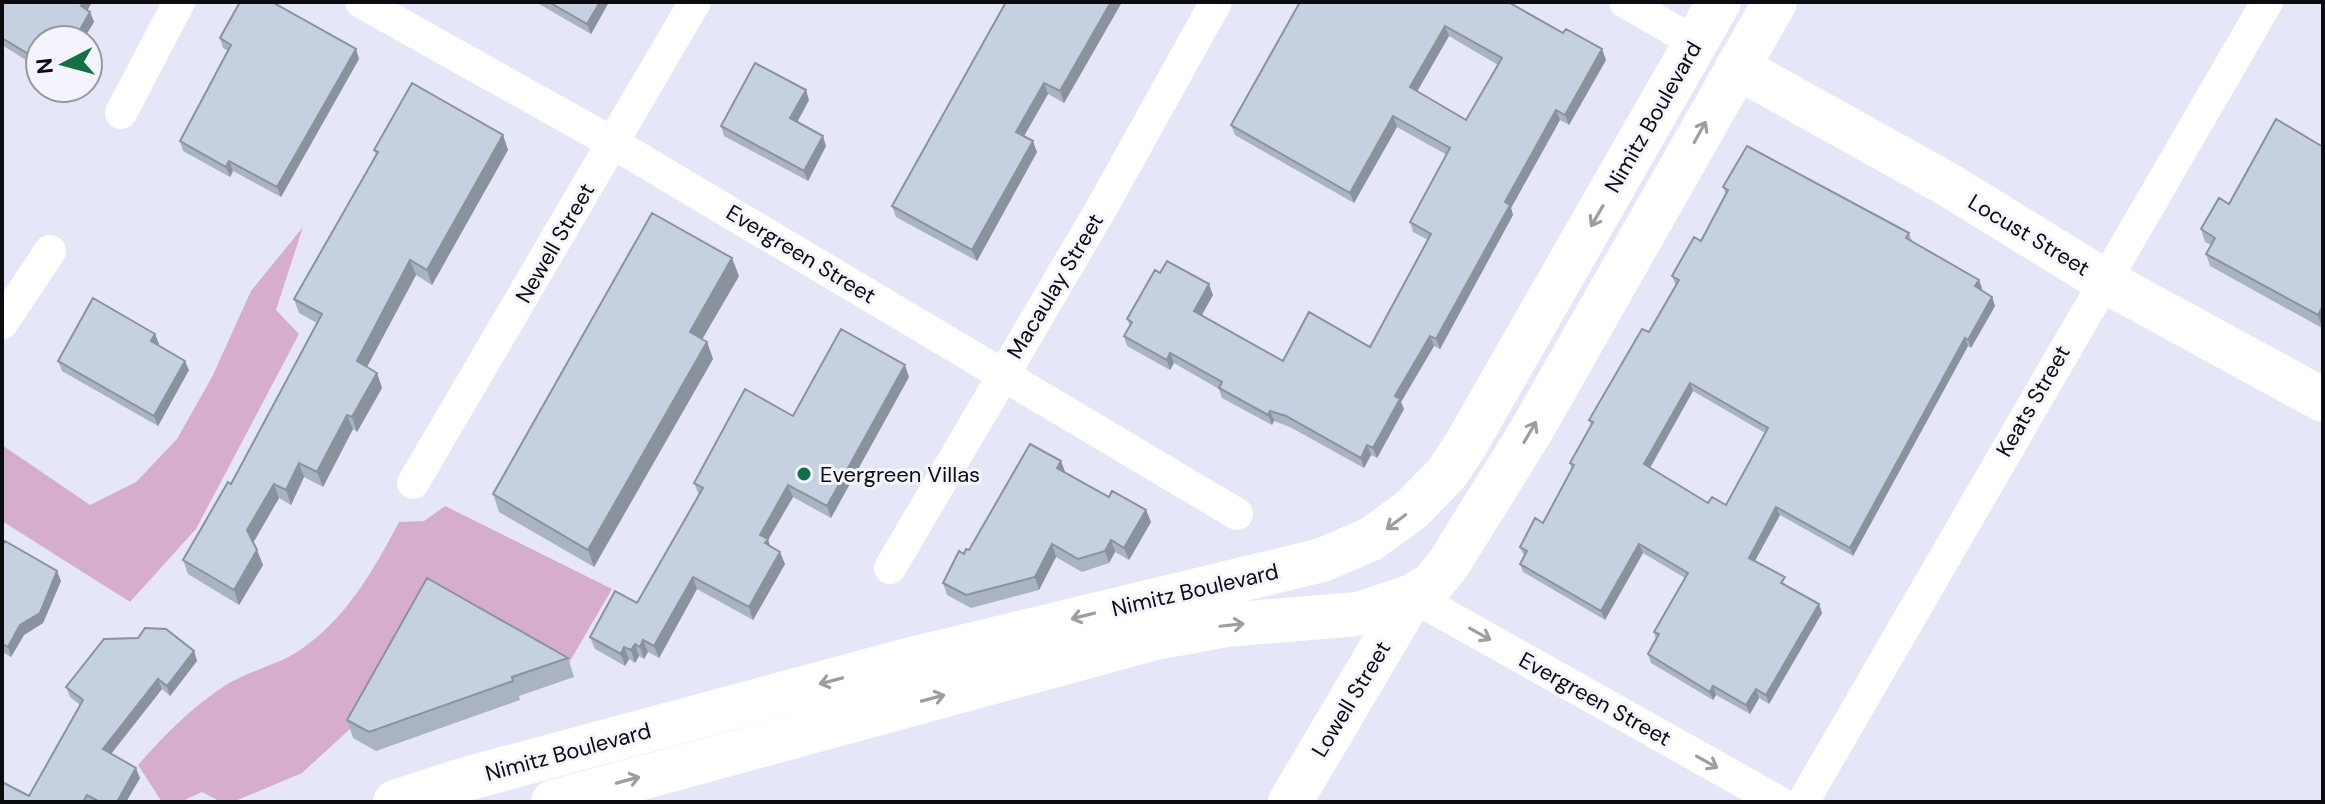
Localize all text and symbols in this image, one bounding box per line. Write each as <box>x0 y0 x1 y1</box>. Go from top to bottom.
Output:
north arrow <box>24 24 104 104</box>
street label: Nimitz Boulevard <box>1598 36 1708 198</box>
text: N <box>29 57 60 76</box>
one-way arrow <box>1693 121 1709 144</box>
street label: Newell Street <box>509 178 601 308</box>
street label: Locust Street <box>1963 187 2095 283</box>
street label: Evergreen Street <box>721 198 881 310</box>
one-way arrow <box>1589 203 1604 227</box>
street label: Macaulay Street <box>1000 208 1110 364</box>
street label: Keats Street <box>1989 340 2077 462</box>
one-way arrow <box>1522 421 1538 444</box>
place label: Evergreen Villas <box>820 460 980 489</box>
marker: Evergreen Villas <box>795 465 813 483</box>
one-way arrow <box>1385 514 1407 531</box>
street label: Nimitz Boulevard <box>1109 557 1281 623</box>
one-way arrow <box>1071 610 1097 625</box>
one-way arrow <box>1219 617 1244 632</box>
one-way arrow <box>1468 627 1491 643</box>
street label: Lowell Street <box>1305 636 1397 762</box>
street label: Evergreen Street <box>1514 645 1676 753</box>
one-way arrow <box>819 674 845 689</box>
one-way arrow <box>920 689 946 704</box>
street label: Nimitz Boulevard <box>482 716 654 788</box>
one-way arrow <box>1695 754 1718 770</box>
one-way arrow <box>615 772 641 787</box>

